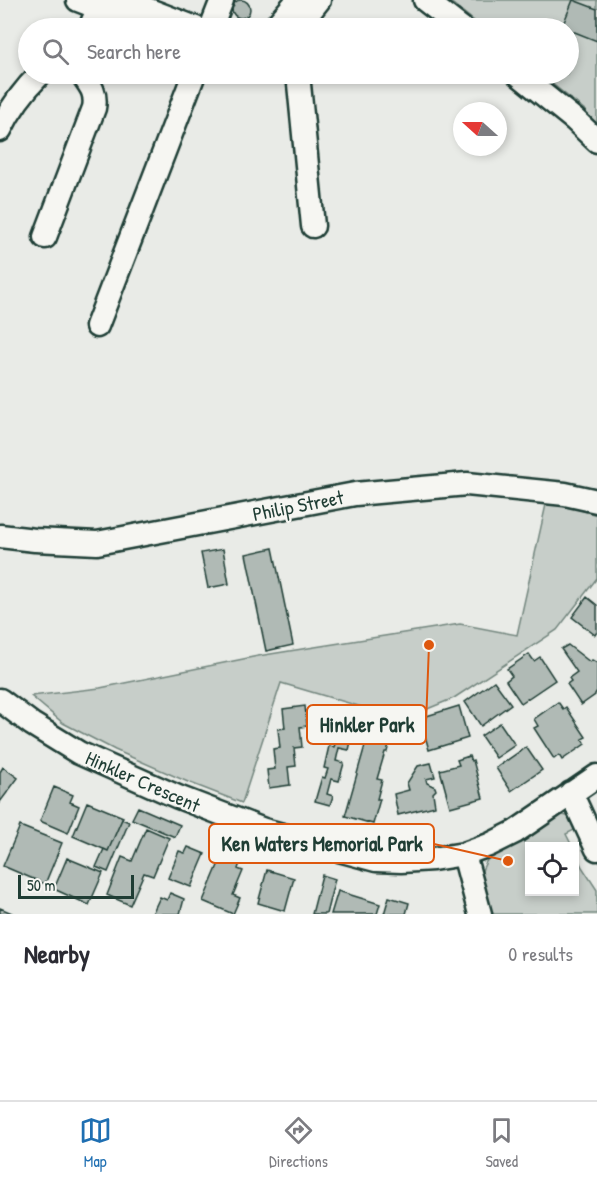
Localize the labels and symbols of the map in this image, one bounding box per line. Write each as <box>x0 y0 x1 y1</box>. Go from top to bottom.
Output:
north arrow <box>453 102 507 156</box>
street label: Philip Street <box>250 483 347 527</box>
callout: Hinkler Park <box>307 705 426 744</box>
text: Hinkler Park <box>320 710 415 739</box>
street label: Hinkler Crescent <box>81 744 206 819</box>
callout: Ken Waters Memorial Park <box>209 824 434 863</box>
text: Ken Waters Memorial Park <box>221 829 423 858</box>
scale bar <box>18 872 134 900</box>

